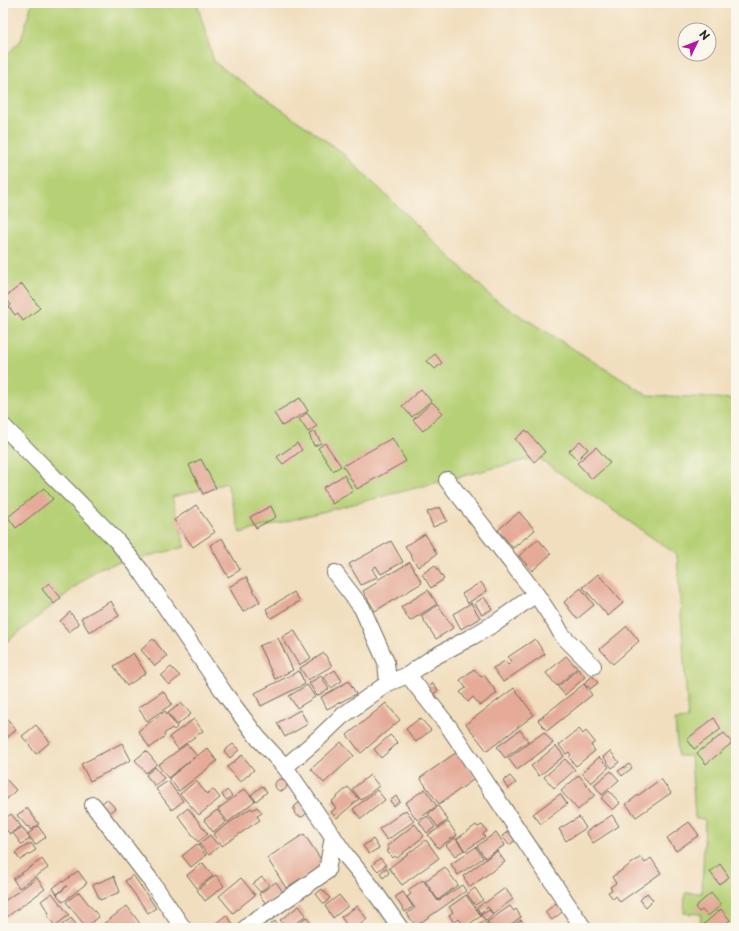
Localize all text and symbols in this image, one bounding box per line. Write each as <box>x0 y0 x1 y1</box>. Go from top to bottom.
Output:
north arrow <box>677 22 717 62</box>
text: N <box>695 26 714 44</box>

